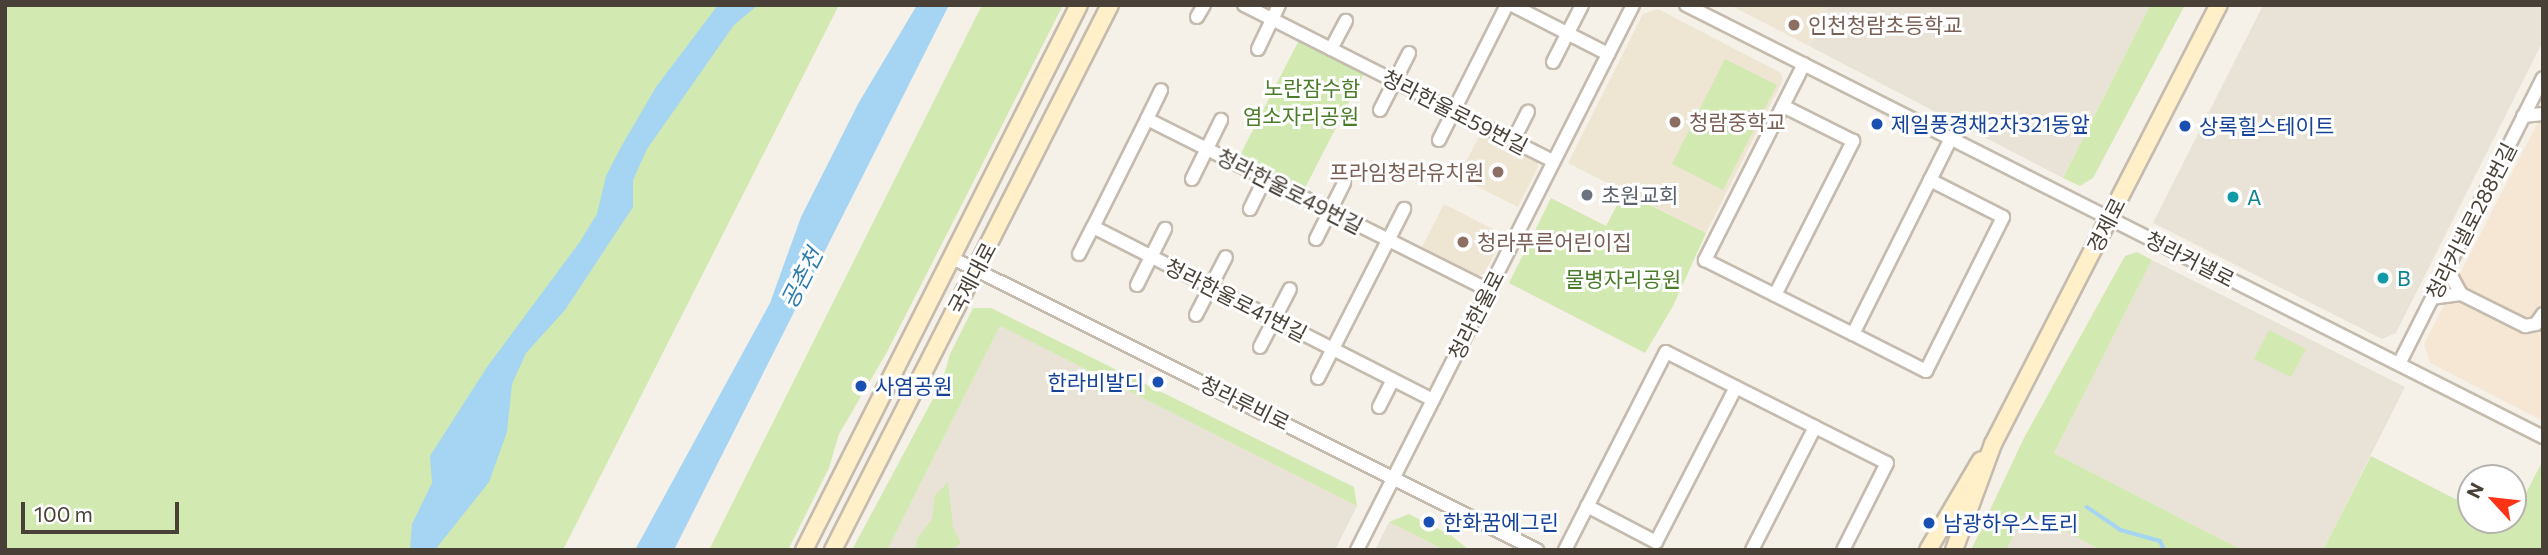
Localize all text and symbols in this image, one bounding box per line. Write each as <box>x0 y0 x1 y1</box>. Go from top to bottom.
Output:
place label: 인천청람초등학교 <box>1808 12 1963 38</box>
marker: 인천청람초등학교 <box>1786 17 1802 33</box>
street label: 청라한울로59번길 <box>1378 64 1532 160</box>
park label: 노란잠수함 <box>1264 75 1360 101</box>
park label: 염소자리공원 <box>1243 103 1359 129</box>
place label: 청람중학교 <box>1689 109 1786 135</box>
place label: 제일풍경채2차321동앞 <box>1891 111 2090 137</box>
place label: 상록힐스테이트 <box>2199 113 2334 139</box>
marker: 청람중학교 <box>1667 114 1683 130</box>
marker: 제일풍경채2차321동앞 <box>1869 116 1885 132</box>
marker: 상록힐스테이트 <box>2177 118 2193 134</box>
street label: 청라커낼로288번길 <box>2421 139 2521 303</box>
street label: 청라한울로49번길 <box>1213 143 1367 239</box>
place label: 프라임청라유치원 <box>1329 159 1484 185</box>
marker: 프라임청라유치원 <box>1490 164 1506 180</box>
place label: 초원교회 <box>1601 182 1678 208</box>
place label: A <box>2247 184 2261 210</box>
marker: 초원교회 <box>1579 187 1595 203</box>
marker: A <box>2225 189 2241 205</box>
street label: 경제로 <box>2082 193 2130 257</box>
street label: 청라커낼로 <box>2141 226 2239 292</box>
place label: 청라푸른어린이집 <box>1477 229 1632 255</box>
marker: 청라푸른어린이집 <box>1455 234 1471 250</box>
street label: 국제대로 <box>943 238 1001 318</box>
water label: 공촌천 <box>774 243 828 313</box>
street label: 청라한울로41번길 <box>1161 253 1311 347</box>
place label: B <box>2397 265 2411 291</box>
street label: 청라한울로 <box>1443 266 1509 364</box>
park label: 물병자리공원 <box>1565 266 1681 292</box>
marker: B <box>2375 270 2391 286</box>
place label: 한라비발디 <box>1047 369 1144 395</box>
street label: 청라루비로 <box>1196 371 1294 435</box>
place label: 사염공원 <box>875 373 952 399</box>
marker: 한라비발디 <box>1150 374 1166 390</box>
marker: 사염공원 <box>853 378 869 394</box>
north arrow <box>2457 464 2527 534</box>
text: N <box>2461 479 2488 502</box>
scale bar <box>24 489 182 532</box>
text: 100 m <box>34 501 93 526</box>
place label: 한화꿈에그린 <box>1443 509 1559 535</box>
place label: 남광하우스토리 <box>1943 510 2078 536</box>
marker: 한화꿈에그린 <box>1421 514 1437 530</box>
marker: 남광하우스토리 <box>1921 515 1937 531</box>

